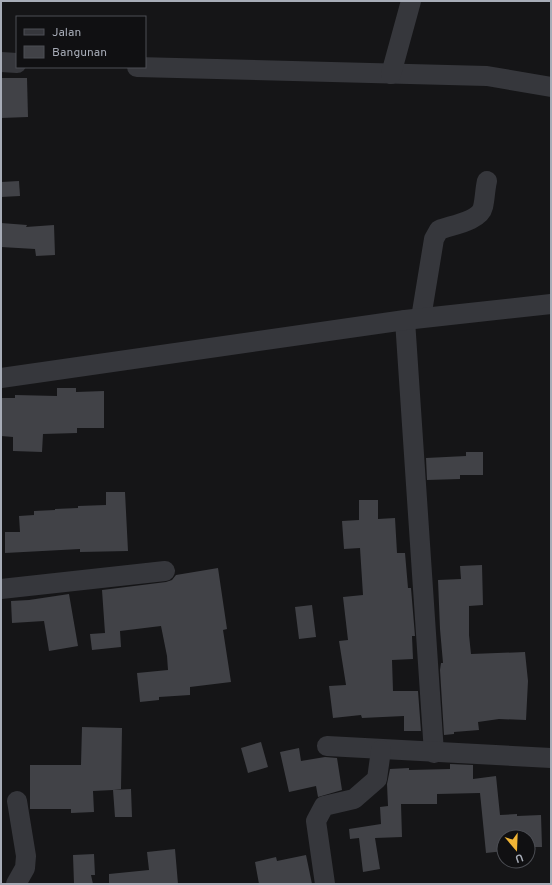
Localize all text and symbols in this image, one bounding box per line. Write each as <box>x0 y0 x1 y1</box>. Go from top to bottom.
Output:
legend <box>16 16 146 68</box>
text: Jalan <box>52 25 81 41</box>
text: Bangunan <box>52 45 107 61</box>
north arrow <box>496 829 536 869</box>
text: U <box>513 850 525 865</box>

